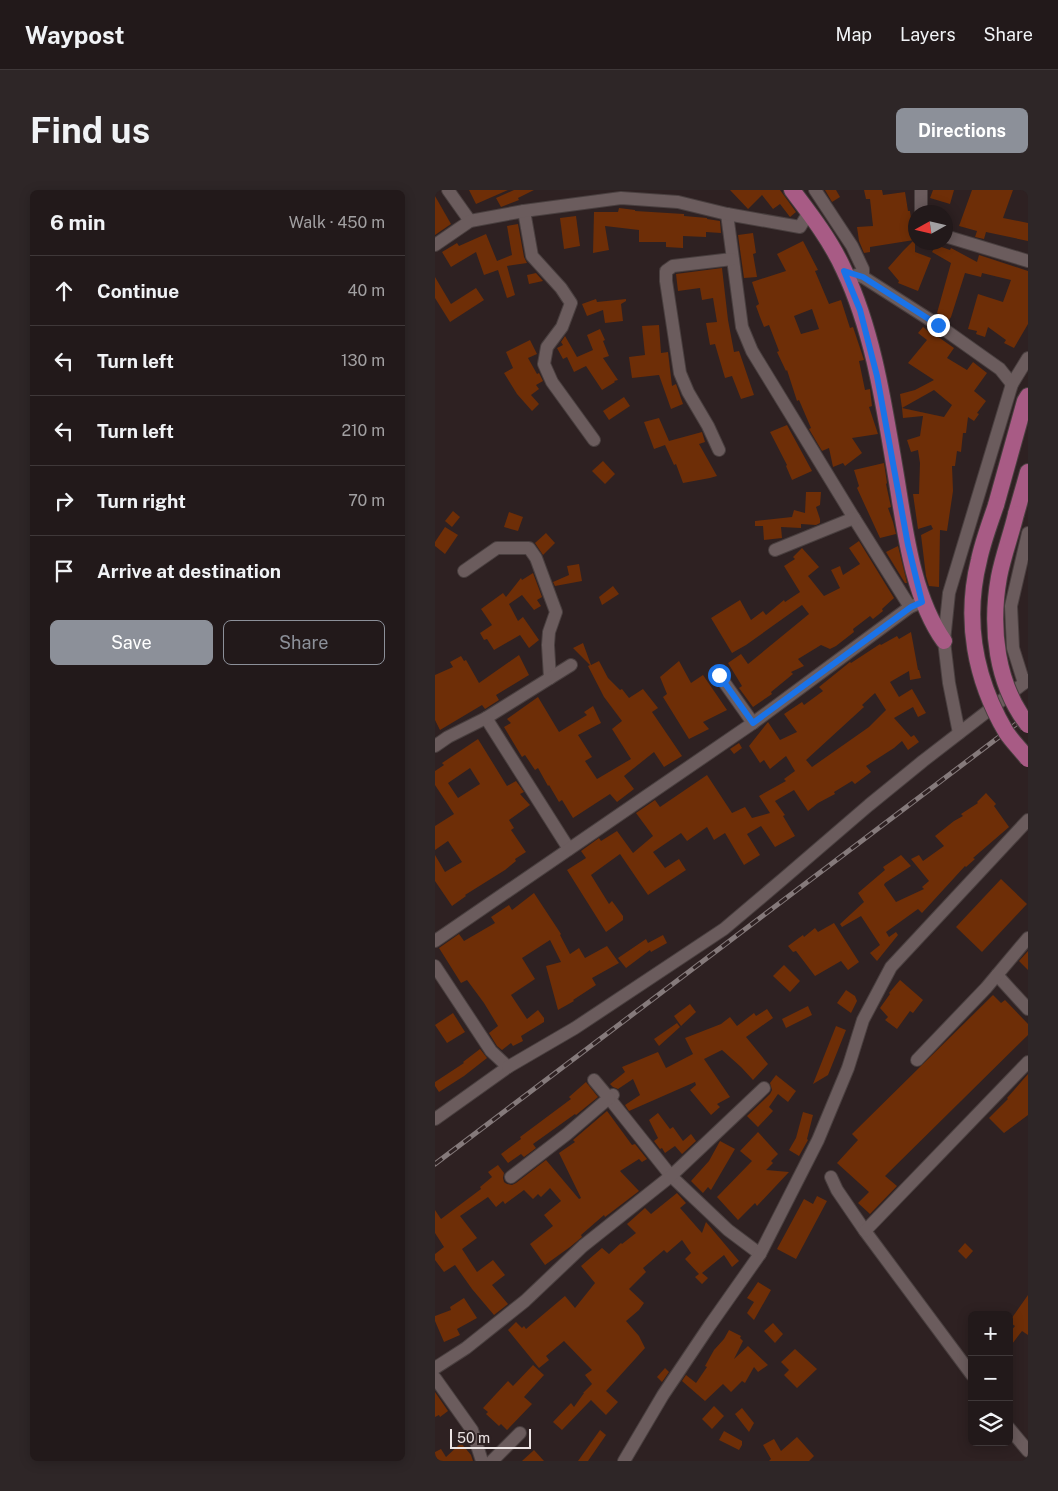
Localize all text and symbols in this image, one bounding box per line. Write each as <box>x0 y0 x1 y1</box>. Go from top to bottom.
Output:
text: Waypost <box>25 21 125 49</box>
text: Map <box>836 24 872 45</box>
text: Layers <box>900 24 956 45</box>
text: Share <box>984 24 1033 45</box>
button: Directions <box>896 108 1028 153</box>
text: Find us <box>30 110 150 151</box>
north arrow <box>908 205 953 250</box>
text: 6 min <box>50 210 106 235</box>
text: Walk · 450 m <box>289 213 385 232</box>
icon: ahead <box>50 277 78 305</box>
text: Continue <box>97 280 179 302</box>
text: 40 m <box>347 281 385 300</box>
route end <box>927 314 950 337</box>
icon: left <box>50 347 78 375</box>
text: Turn left <box>97 350 174 372</box>
text: 130 m <box>341 351 385 370</box>
icon: left <box>50 417 78 445</box>
text: Turn left <box>97 420 174 442</box>
text: 210 m <box>341 421 385 440</box>
icon: right <box>50 487 78 515</box>
text: Turn right <box>97 490 186 512</box>
text: 70 m <box>348 491 385 510</box>
icon: arrive <box>50 557 78 585</box>
text: Arrive at destination <box>97 560 281 582</box>
button: Save <box>50 620 213 665</box>
button: Share <box>223 620 385 665</box>
route start <box>708 664 731 687</box>
map controls <box>968 1311 1013 1446</box>
button: + <box>968 1311 1013 1356</box>
button: − <box>968 1356 1013 1401</box>
button: layers <box>968 1401 1013 1446</box>
scale bar <box>450 1426 531 1449</box>
text: 50 m <box>457 1430 490 1446</box>

